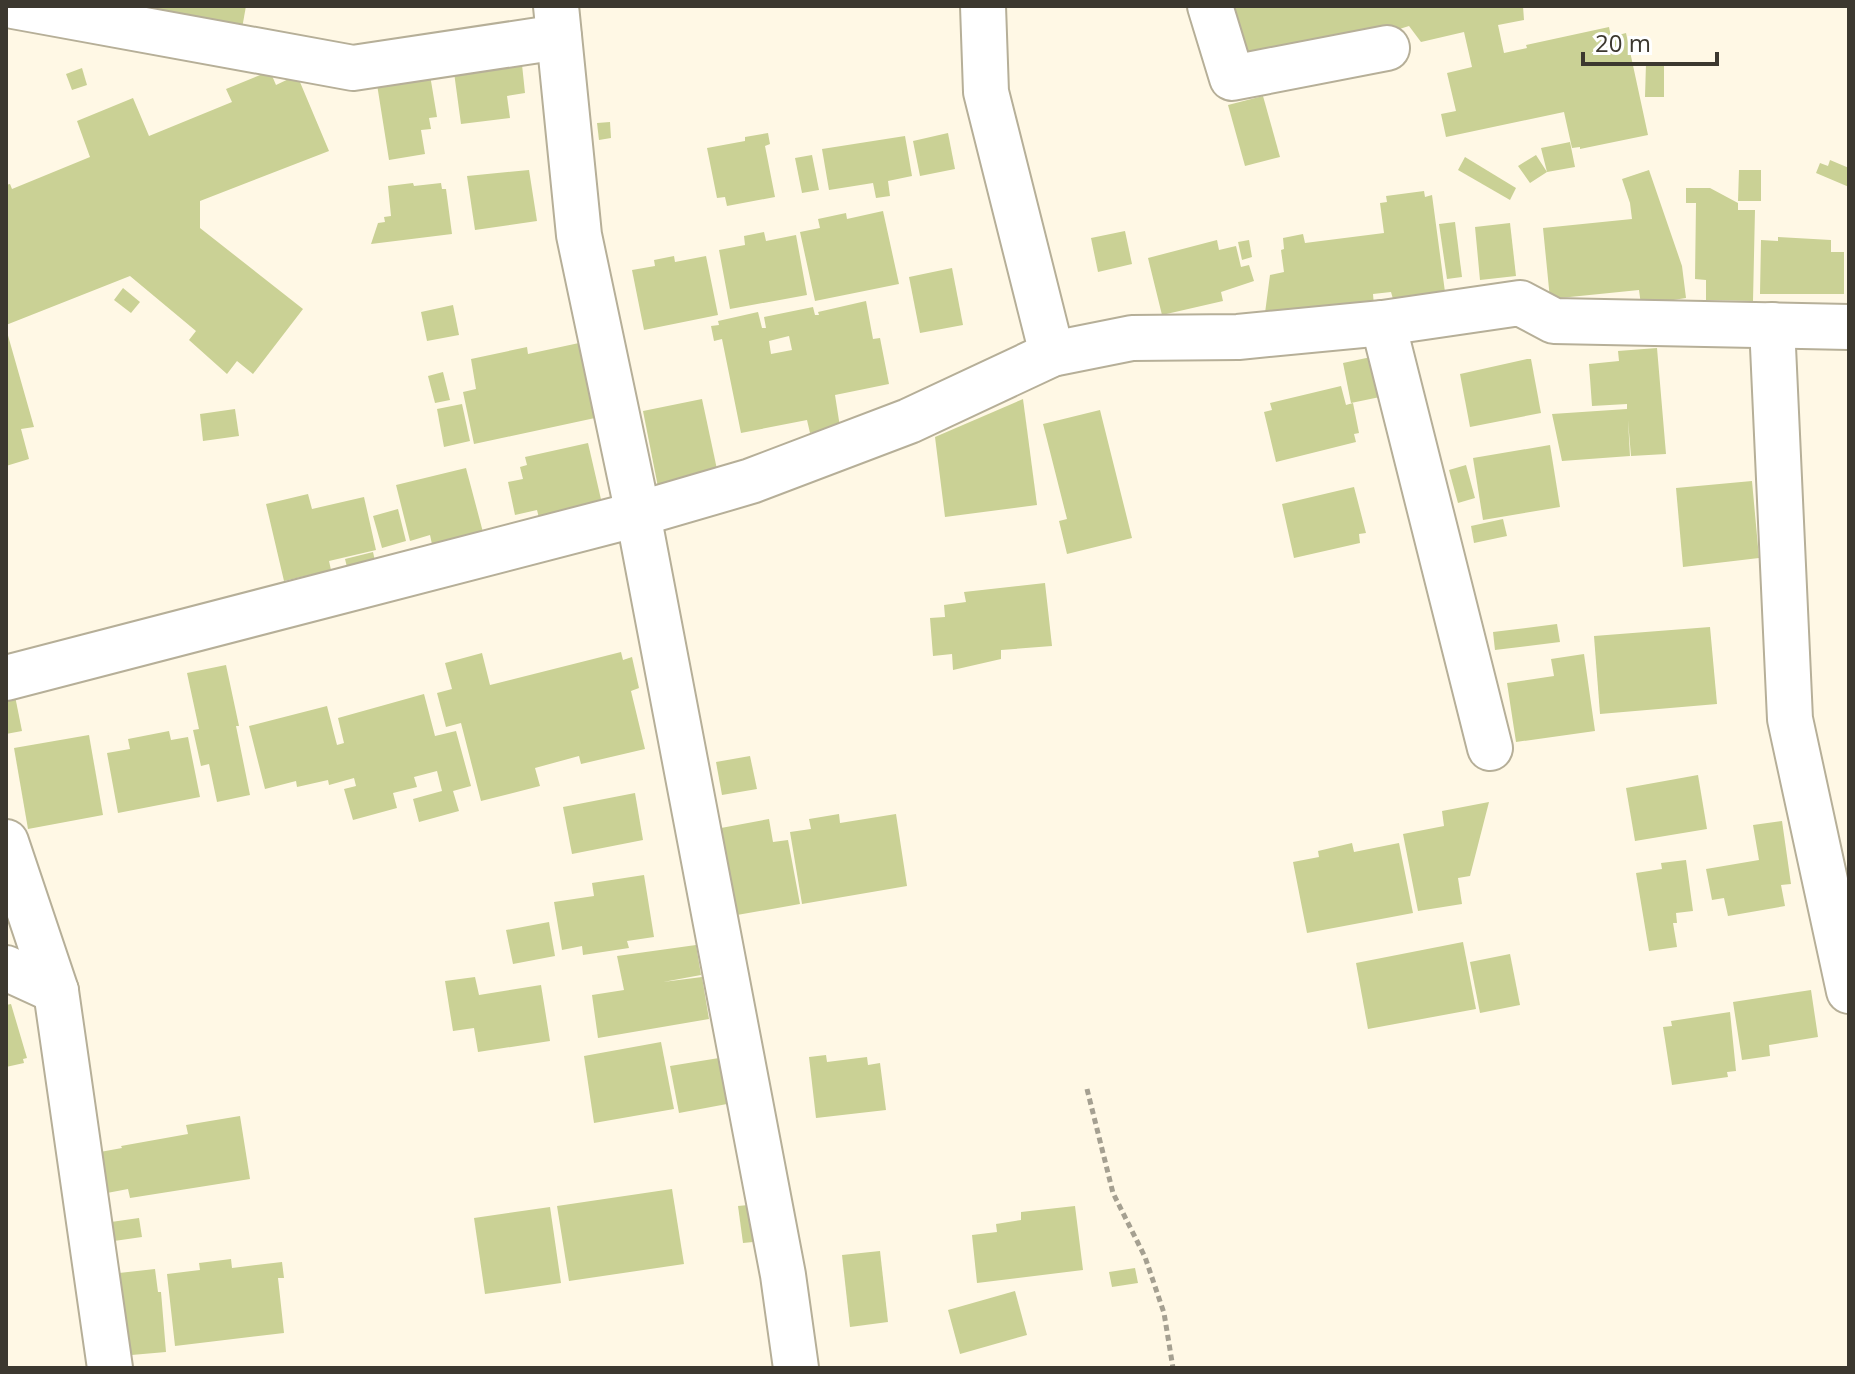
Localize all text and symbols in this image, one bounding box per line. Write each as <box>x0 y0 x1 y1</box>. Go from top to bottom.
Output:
scale bar <box>1583 16 1717 66</box>
text: 20 m <box>1595 26 1651 59</box>

